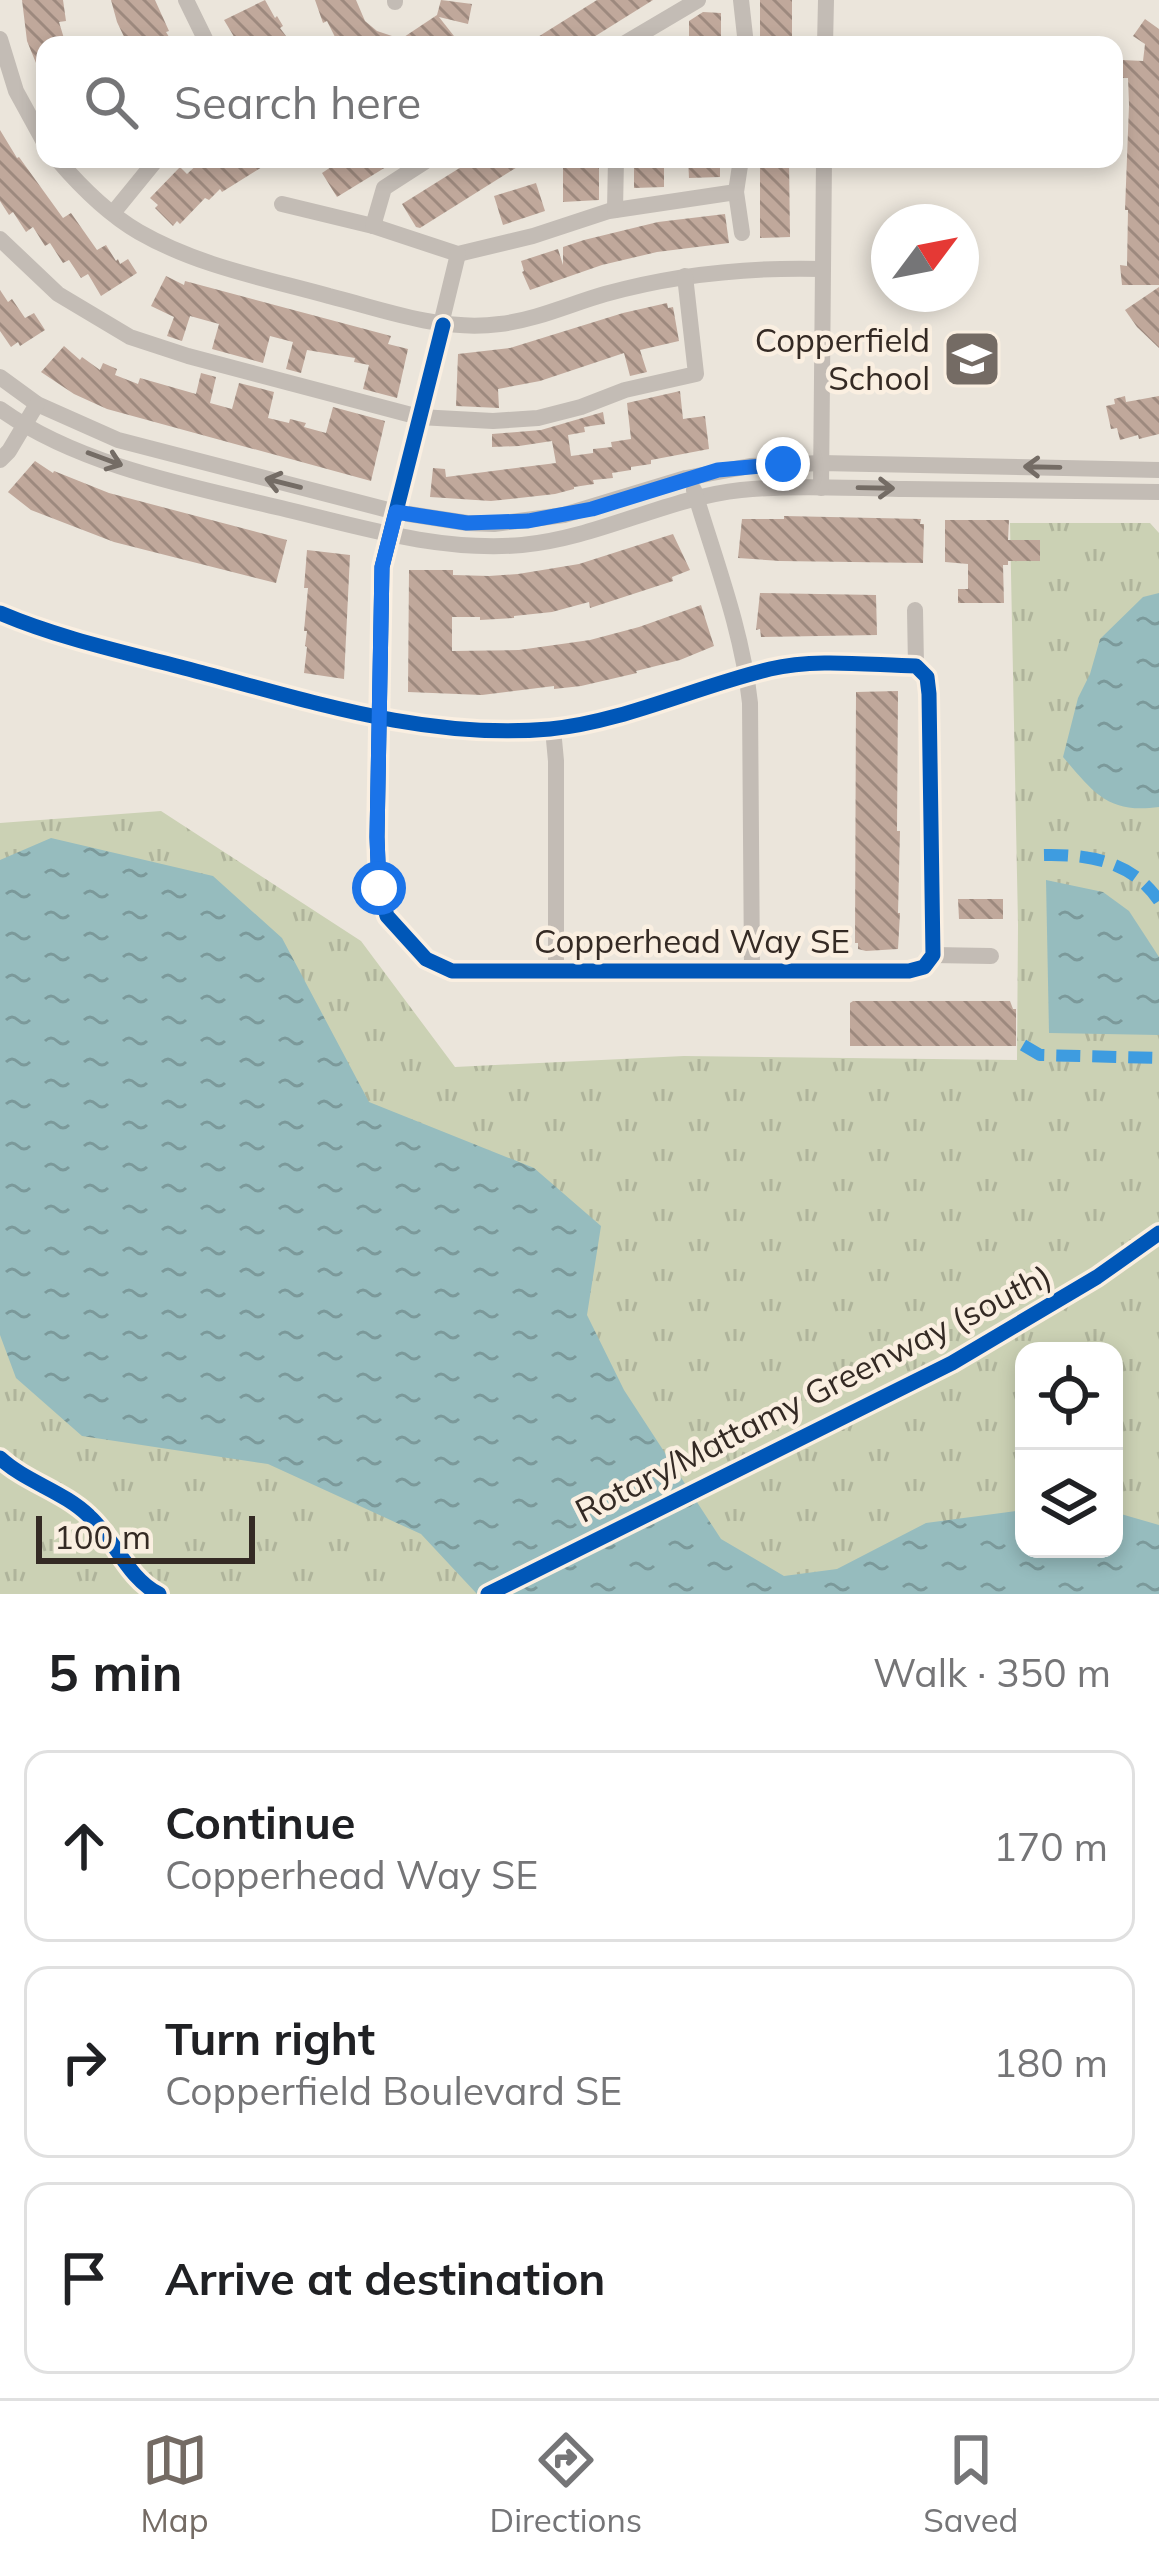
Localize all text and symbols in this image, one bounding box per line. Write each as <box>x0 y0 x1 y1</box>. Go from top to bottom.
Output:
search box <box>36 36 1123 168</box>
icon: search <box>78 69 144 135</box>
text: Search here <box>174 74 421 130</box>
north arrow <box>871 204 979 312</box>
place label: Copperfield School <box>755 319 930 398</box>
school or university icon: Copperfield School <box>941 328 1003 390</box>
route end <box>756 437 810 491</box>
one-way arrow <box>85 450 122 472</box>
one-way arrow <box>1023 456 1062 479</box>
one-way arrow <box>264 471 302 493</box>
one-way arrow <box>856 477 895 500</box>
route start <box>352 861 406 915</box>
street label: Copperhead Way SE <box>534 920 850 961</box>
street label: Rotary/Mattamy Greenway (south) <box>568 1254 1057 1531</box>
map controls <box>1015 1342 1123 1558</box>
button: locate <box>1015 1342 1123 1450</box>
button: layers <box>1015 1450 1123 1558</box>
scale bar <box>36 1510 255 1563</box>
text: 100 m <box>54 1516 151 1557</box>
text: 5 min <box>48 1640 183 1704</box>
text: Walk · 350 m <box>873 1648 1111 1697</box>
text: Continue <box>165 1794 355 1850</box>
icon: ahead <box>51 1813 117 1879</box>
text: 170 m <box>993 1822 1108 1871</box>
text: Copperhead Way SE <box>165 1850 538 1899</box>
text: Turn right <box>165 2010 375 2066</box>
icon: right <box>51 2029 117 2095</box>
text: 180 m <box>993 2038 1108 2087</box>
text: Copperfield Boulevard SE <box>165 2066 622 2115</box>
icon: arrive <box>51 2245 117 2311</box>
text: Arrive at destination <box>165 2250 605 2306</box>
tab: Map <box>141 2427 208 2540</box>
tab: Directions <box>490 2427 642 2540</box>
tab: Saved <box>923 2427 1018 2540</box>

